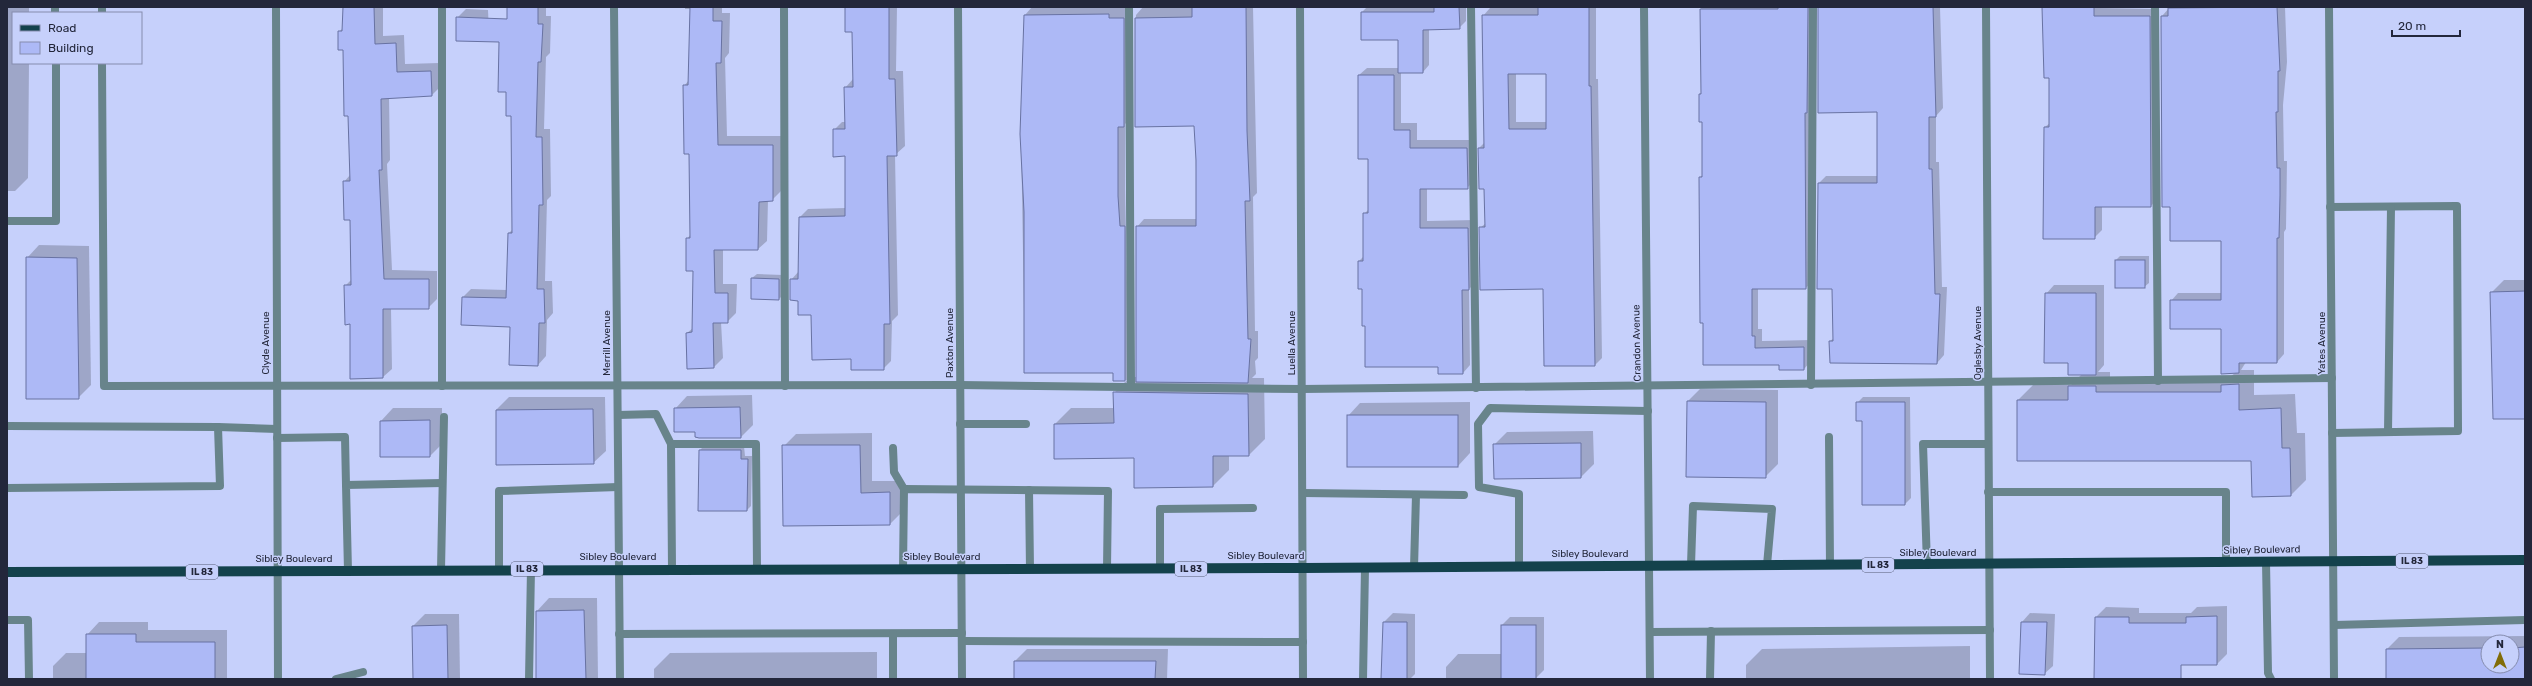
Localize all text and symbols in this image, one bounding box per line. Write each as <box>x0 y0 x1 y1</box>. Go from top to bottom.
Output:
legend <box>12 12 142 64</box>
scale bar <box>2392 12 2460 38</box>
text: 20 m <box>2398 19 2426 33</box>
text: Road <box>48 21 76 35</box>
text: Building <box>48 41 94 55</box>
street label: Crandon Avenue <box>1630 304 1644 382</box>
street label: Oglesby Avenue <box>1972 306 1984 380</box>
street label: Paxton Avenue <box>944 308 956 378</box>
street label: Merrill Avenue <box>601 310 613 376</box>
street label: Luella Avenue <box>1286 310 1298 375</box>
street label: Clyde Avenue <box>260 311 272 375</box>
street label: Yates Avenue <box>2316 311 2328 374</box>
street label: Sibley Boulevard <box>2223 543 2301 557</box>
street label: Sibley Boulevard <box>1900 547 1977 559</box>
street label: Sibley Boulevard <box>1552 548 1629 560</box>
street label: Sibley Boulevard <box>1228 550 1305 562</box>
street label: Sibley Boulevard <box>580 551 657 563</box>
street label: Sibley Boulevard <box>904 551 981 563</box>
street label: Sibley Boulevard <box>256 553 333 565</box>
road number: IL 83 <box>2396 554 2428 568</box>
road number: IL 83 <box>1862 558 1894 572</box>
road number: IL 83 <box>511 562 543 576</box>
road number: IL 83 <box>1175 562 1207 576</box>
road number: IL 83 <box>186 565 218 579</box>
north arrow <box>2480 634 2520 674</box>
text: N <box>2496 638 2504 651</box>

